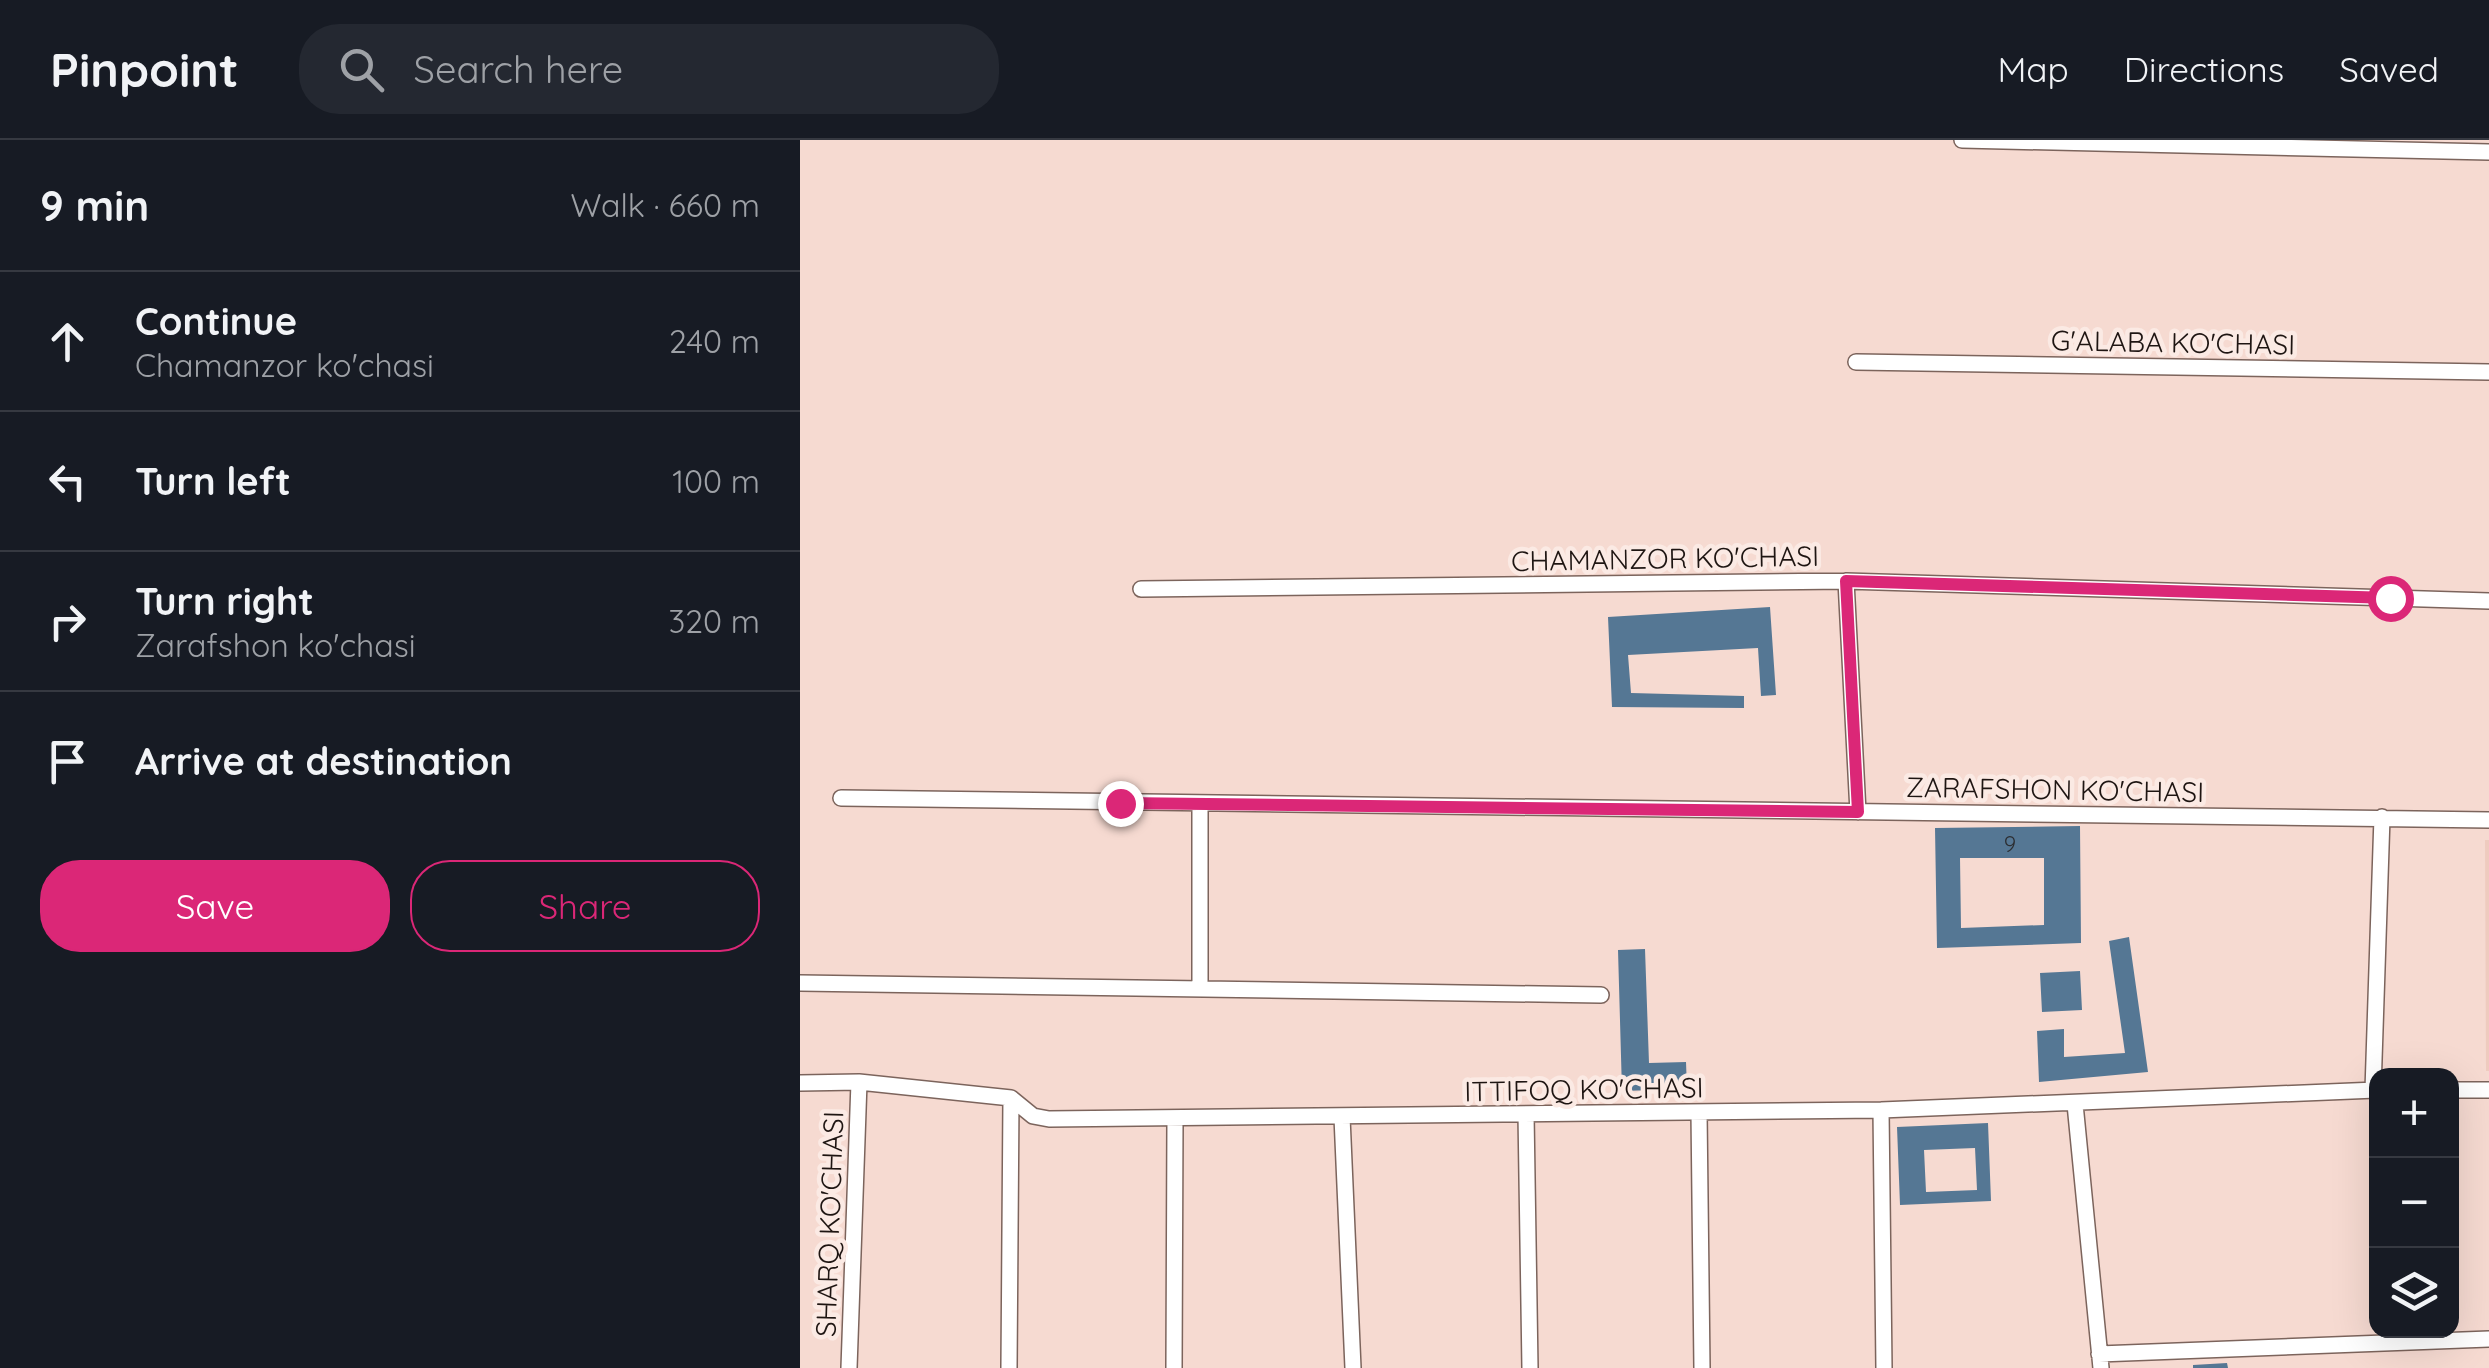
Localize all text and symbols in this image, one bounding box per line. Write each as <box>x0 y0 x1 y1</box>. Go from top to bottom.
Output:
search box <box>299 24 999 114</box>
text: Pinpoint <box>50 39 239 99</box>
icon: search <box>334 42 389 97</box>
text: Search here <box>414 45 623 93</box>
text: Map <box>1997 47 2069 91</box>
text: Directions <box>2124 47 2284 91</box>
text: Saved <box>2339 47 2439 91</box>
text: 9 min <box>40 179 149 232</box>
text: Walk · 660 m <box>570 185 760 225</box>
text: Continue <box>135 297 297 345</box>
icon: ahead <box>40 314 95 369</box>
text: 240 m <box>669 321 760 361</box>
street label: G'ALABA KO'CHASI <box>2051 322 2295 362</box>
text: Chamanzor ko'chasi <box>135 345 434 385</box>
icon: left <box>40 454 95 509</box>
text: Turn left <box>135 457 291 505</box>
text: 100 m <box>672 461 760 501</box>
street label: CHAMANZOR KO'CHASI <box>1511 538 1819 578</box>
route start <box>2368 576 2414 622</box>
text: Turn right <box>135 577 314 625</box>
icon: right <box>40 594 95 649</box>
text: 320 m <box>669 601 760 641</box>
text: Zarafshon ko'chasi <box>135 625 416 665</box>
icon: arrive <box>40 734 95 789</box>
text: Arrive at destination <box>135 737 512 785</box>
street label: ZARAFSHON KO'CHASI <box>1906 769 2204 809</box>
route end <box>1098 781 1144 827</box>
house number: 9 <box>2004 830 2016 858</box>
button: Save <box>40 860 390 952</box>
button: Share <box>410 860 760 952</box>
map controls <box>2369 1068 2459 1338</box>
button: + <box>2369 1068 2459 1158</box>
street label: ITTIFOQ KO'CHASI <box>1464 1069 1704 1109</box>
street label: SHARQ KO'CHASI <box>808 1110 850 1338</box>
button: − <box>2369 1158 2459 1248</box>
button: layers <box>2369 1248 2459 1338</box>

